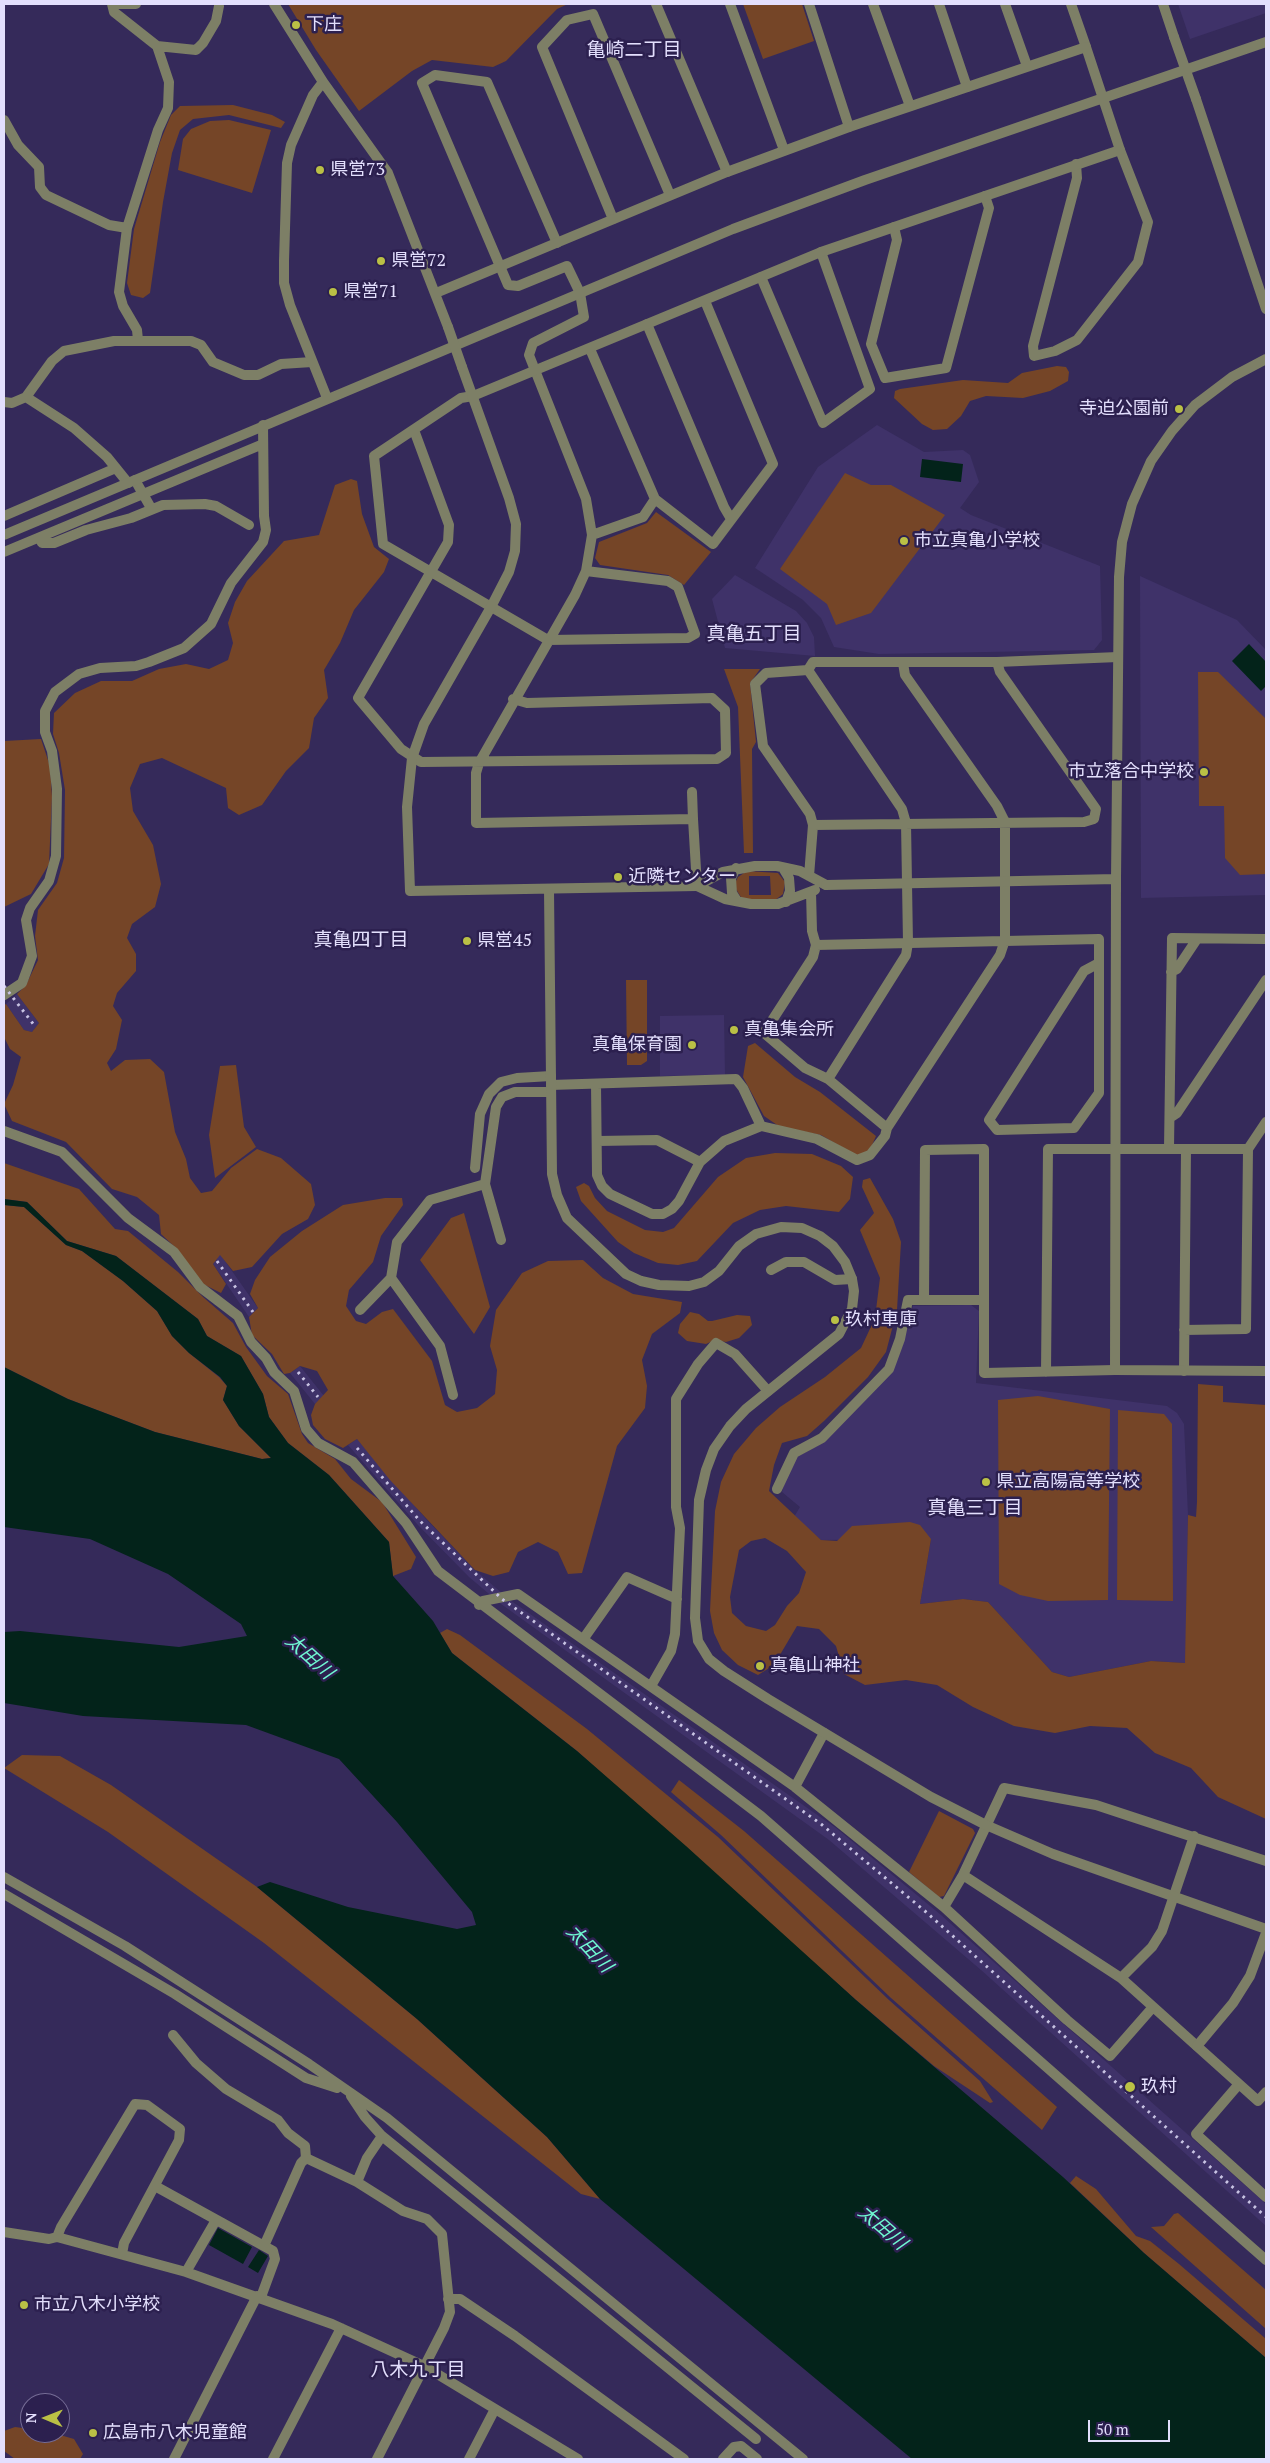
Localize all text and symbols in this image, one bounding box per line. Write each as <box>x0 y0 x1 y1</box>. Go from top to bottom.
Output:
place label: 下庄 <box>306 14 342 36</box>
marker: 下庄 <box>290 19 302 31</box>
district label: 亀崎二丁目 <box>587 40 681 62</box>
place label: 県営73 <box>330 159 385 181</box>
marker: 県営73 <box>314 164 326 176</box>
place label: 県営72 <box>391 250 446 272</box>
marker: 県営72 <box>375 255 387 267</box>
place label: 県営71 <box>343 281 398 303</box>
marker: 県営71 <box>327 286 339 298</box>
place label: 寺迫公園前 <box>1079 398 1169 420</box>
marker: 寺迫公園前 <box>1173 403 1185 415</box>
place label: 市立真亀小学校 <box>914 530 1040 552</box>
marker: 市立真亀小学校 <box>898 535 910 547</box>
district label: 真亀五丁目 <box>707 624 801 646</box>
place label: 市立落合中学校 <box>1068 761 1194 783</box>
marker: 市立落合中学校 <box>1198 766 1210 778</box>
place label: 近隣センター <box>628 866 736 888</box>
marker: 近隣センター <box>612 871 624 883</box>
district label: 真亀四丁目 <box>314 930 408 952</box>
place label: 県営45 <box>477 930 532 952</box>
marker: 県営45 <box>461 935 473 947</box>
place label: 真亀集会所 <box>744 1019 834 1041</box>
marker: 真亀集会所 <box>728 1024 740 1036</box>
place label: 真亀保育園 <box>592 1034 682 1056</box>
marker: 真亀保育園 <box>686 1039 698 1051</box>
place label: 玖村車庫 <box>845 1309 917 1331</box>
marker: 玖村車庫 <box>829 1314 841 1326</box>
place label: 県立高陽高等学校 <box>996 1471 1140 1493</box>
marker: 県立高陽高等学校 <box>980 1476 992 1488</box>
district label: 真亀三丁目 <box>928 1498 1022 1520</box>
water label: 太田川 <box>280 1629 338 1685</box>
place label: 真亀山神社 <box>770 1655 860 1677</box>
marker: 真亀山神社 <box>754 1660 766 1672</box>
water label: 太田川 <box>561 1920 617 1978</box>
place label: 玖村 <box>1141 2076 1177 2098</box>
marker: 玖村 <box>1123 2080 1137 2094</box>
water label: 太田川 <box>853 2201 911 2255</box>
place label: 市立八木小学校 <box>34 2294 160 2316</box>
marker: 市立八木小学校 <box>18 2299 30 2311</box>
district label: 八木九丁目 <box>371 2360 465 2382</box>
north arrow <box>20 2393 70 2443</box>
scale bar <box>1090 2410 1172 2442</box>
text: N <box>21 2412 40 2423</box>
text: 50 m <box>1096 2419 1129 2439</box>
place label: 広島市八木児童館 <box>103 2422 247 2444</box>
marker: 広島市八木児童館 <box>87 2427 99 2439</box>

